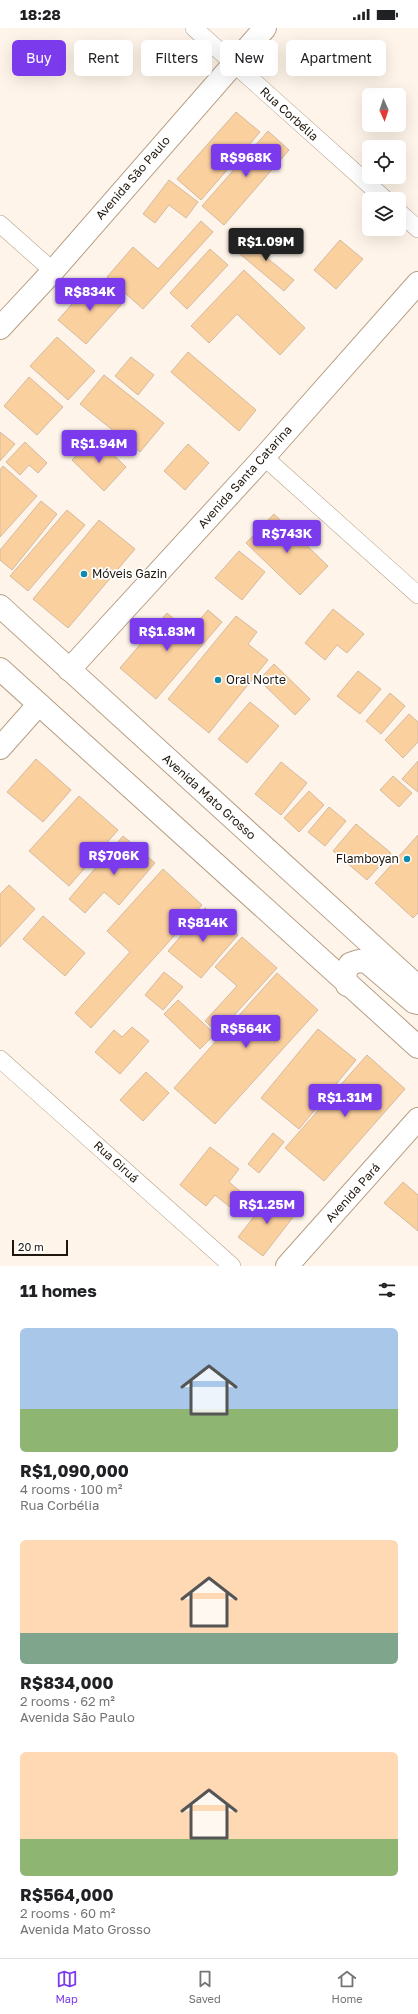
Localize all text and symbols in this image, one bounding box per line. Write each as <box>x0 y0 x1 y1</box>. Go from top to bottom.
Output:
text: 18:28 <box>20 5 61 23</box>
chip: Buy <box>12 40 66 76</box>
chip: Rent <box>74 40 133 76</box>
chip: Filters <box>141 40 212 76</box>
chip: New <box>220 40 278 76</box>
chip: Apartment <box>286 40 386 76</box>
street label: Rua Corbélia <box>257 84 322 144</box>
north arrow <box>362 88 406 132</box>
map controls <box>362 88 406 236</box>
street label: Avenida São Paulo <box>92 133 173 223</box>
button: locate <box>362 140 406 184</box>
pin: R$968K <box>213 144 279 178</box>
text: R$968K <box>220 149 272 165</box>
button: layers <box>362 192 406 236</box>
pin: R$1.09M <box>229 228 303 262</box>
text: R$1.09M <box>238 233 294 249</box>
pin: R$834K <box>57 278 123 312</box>
text: R$834K <box>64 283 116 299</box>
street label: Avenida Santa Catarina <box>194 422 295 531</box>
pin: R$1.94M <box>62 430 136 464</box>
text: R$1.94M <box>71 435 127 451</box>
pin: R$743K <box>254 520 320 554</box>
text: R$743K <box>262 525 312 541</box>
place label: Móveis Gazin <box>92 566 167 581</box>
marker: Móveis Gazin <box>79 569 89 579</box>
pin: R$1.83M <box>130 618 204 652</box>
text: R$1.83M <box>139 623 195 639</box>
place label: Oral Norte <box>226 672 286 687</box>
marker: Oral Norte <box>213 675 223 685</box>
street label: Avenida Mato Grosso <box>159 751 259 843</box>
pin: R$706K <box>81 842 147 876</box>
text: R$706K <box>89 847 139 863</box>
place label: Flamboyan <box>336 851 399 866</box>
marker: Flamboyan <box>402 854 412 864</box>
pin: R$814K <box>170 909 236 943</box>
text: R$814K <box>178 914 228 930</box>
pin: R$564K <box>213 1015 279 1049</box>
text: R$564K <box>220 1020 272 1036</box>
pin: R$1.31M <box>308 1084 382 1118</box>
text: R$1.31M <box>318 1089 372 1105</box>
street label: Rua Giruá <box>91 1138 142 1186</box>
street label: Avenida Pará <box>322 1160 383 1225</box>
pin: R$1.25M <box>230 1191 304 1225</box>
text: R$1.25M <box>239 1196 295 1212</box>
scale bar <box>12 1238 68 1257</box>
text: 20 m <box>18 1240 44 1253</box>
icon: filters <box>376 1279 398 1301</box>
text: 11 homes <box>20 1280 97 1301</box>
icon: home <box>173 1354 245 1426</box>
text: R$1,090,000 <box>20 1460 129 1481</box>
text: 4 rooms · 100 m² <box>20 1481 122 1497</box>
text: Rua Corbélia <box>20 1497 99 1513</box>
icon: home <box>173 1566 245 1638</box>
text: R$834,000 <box>20 1672 114 1693</box>
text: 2 rooms · 62 m² <box>20 1693 115 1709</box>
text: Avenida São Paulo <box>20 1709 135 1725</box>
icon: home <box>173 1778 245 1850</box>
text: R$564,000 <box>20 1884 114 1905</box>
text: 2 rooms · 60 m² <box>20 1905 116 1921</box>
text: Avenida Mato Grosso <box>20 1921 151 1937</box>
tab: Map <box>55 1968 78 2005</box>
tab: Saved <box>189 1968 221 2005</box>
tab: Home <box>332 1968 363 2005</box>

